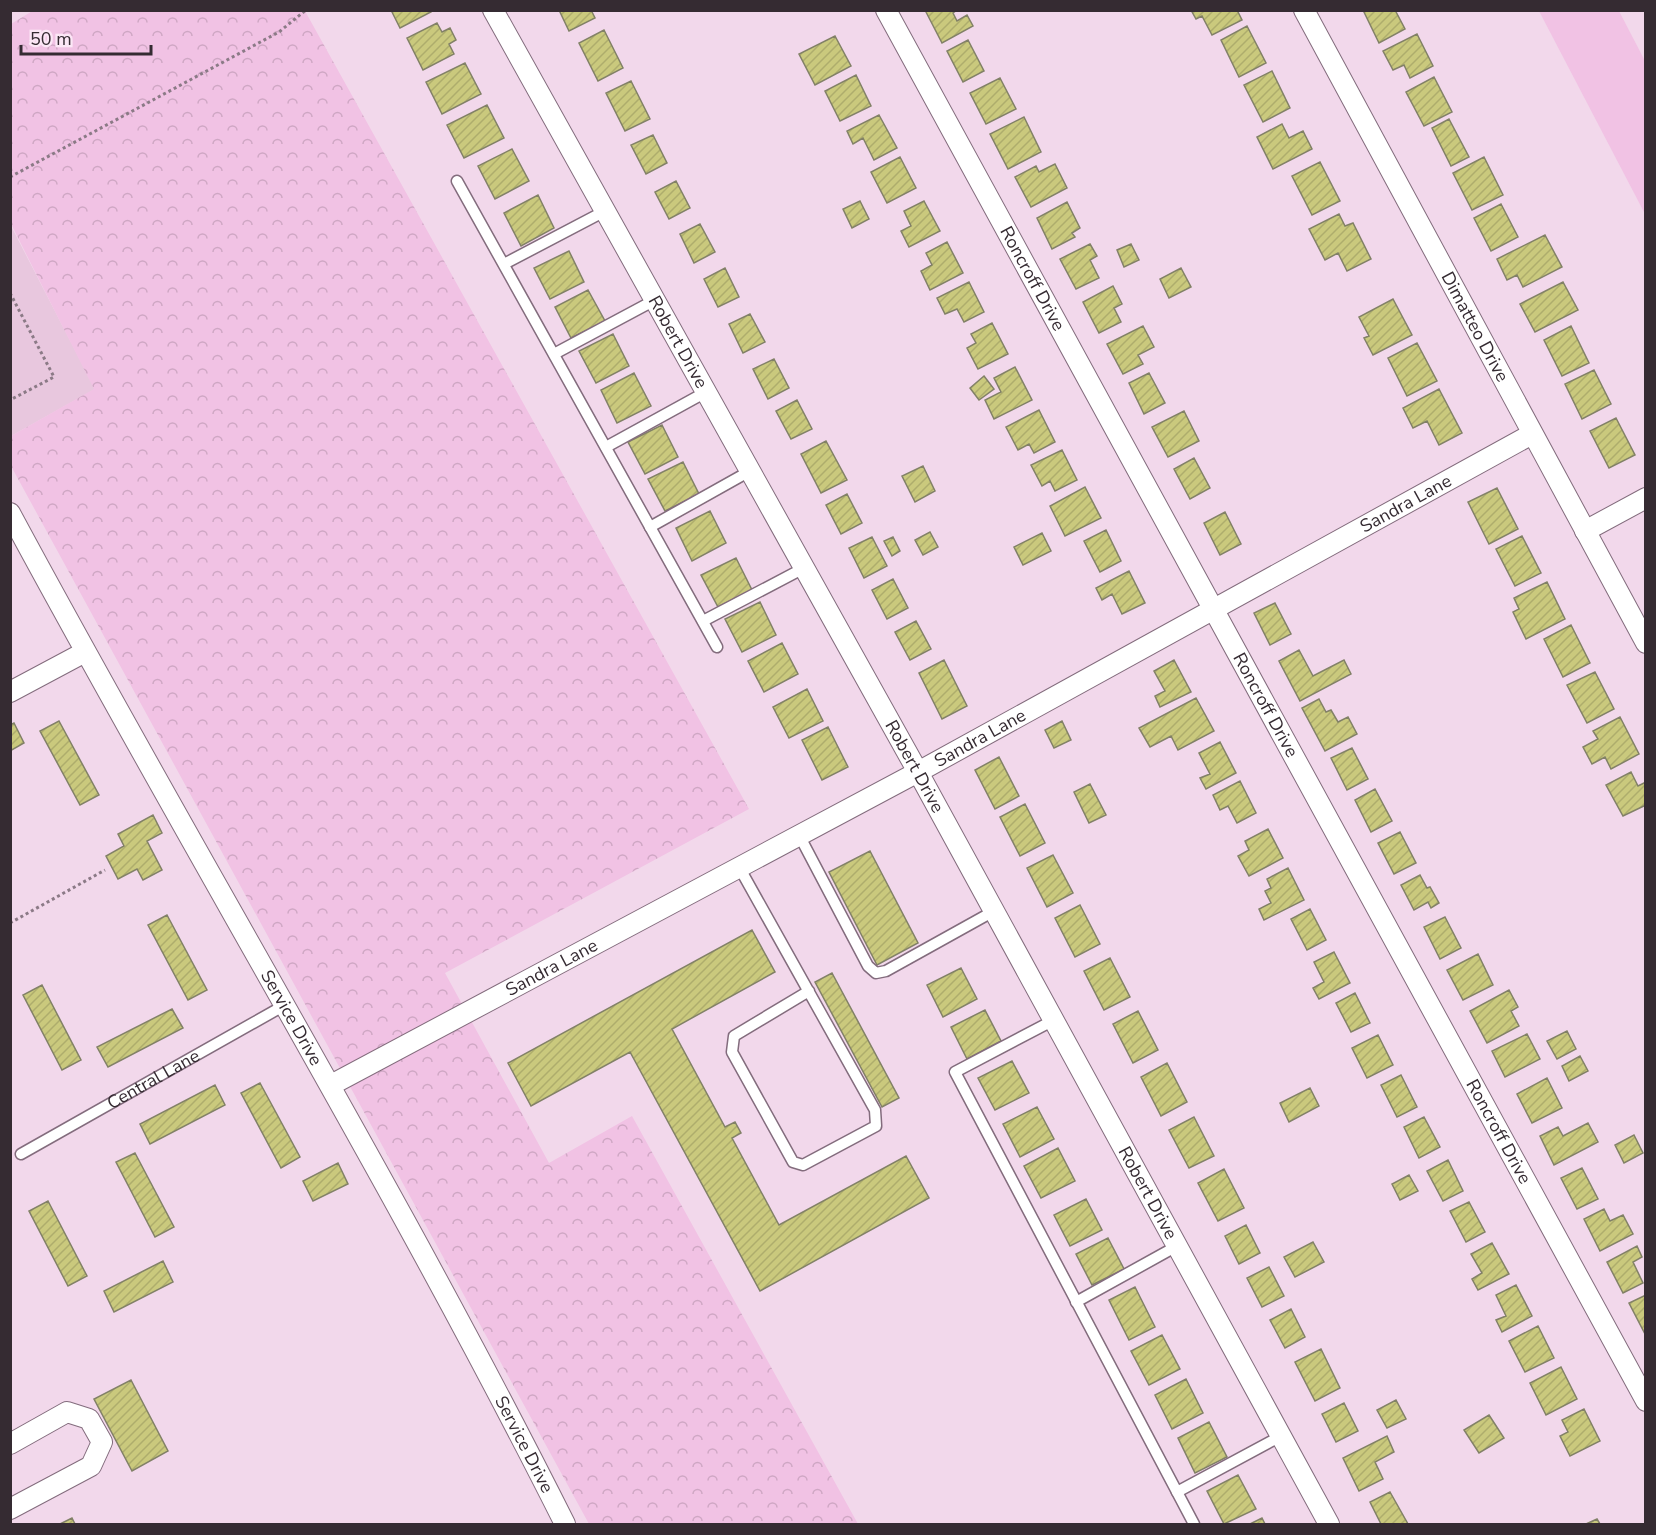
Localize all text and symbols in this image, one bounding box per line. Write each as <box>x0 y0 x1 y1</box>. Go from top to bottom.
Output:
scale bar <box>21 18 152 56</box>
text: 50 m <box>30 27 72 51</box>
street label: Roncroff Drive <box>994 222 1071 335</box>
street label: Dimatteo Drive <box>1436 267 1515 386</box>
street label: Robert Drive <box>643 291 714 392</box>
street label: Sandra Lane <box>1356 469 1456 538</box>
street label: Roncroff Drive <box>1227 648 1304 762</box>
street label: Sandra Lane <box>930 703 1030 773</box>
street label: Robert Drive <box>879 716 950 817</box>
street label: Sandra Lane <box>501 933 602 1002</box>
street label: Service Drive <box>255 966 328 1070</box>
street label: Central Lane <box>103 1044 204 1115</box>
street label: Roncroff Drive <box>1460 1075 1537 1188</box>
street label: Robert Drive <box>1113 1142 1183 1243</box>
street label: Service Drive <box>489 1392 559 1497</box>

